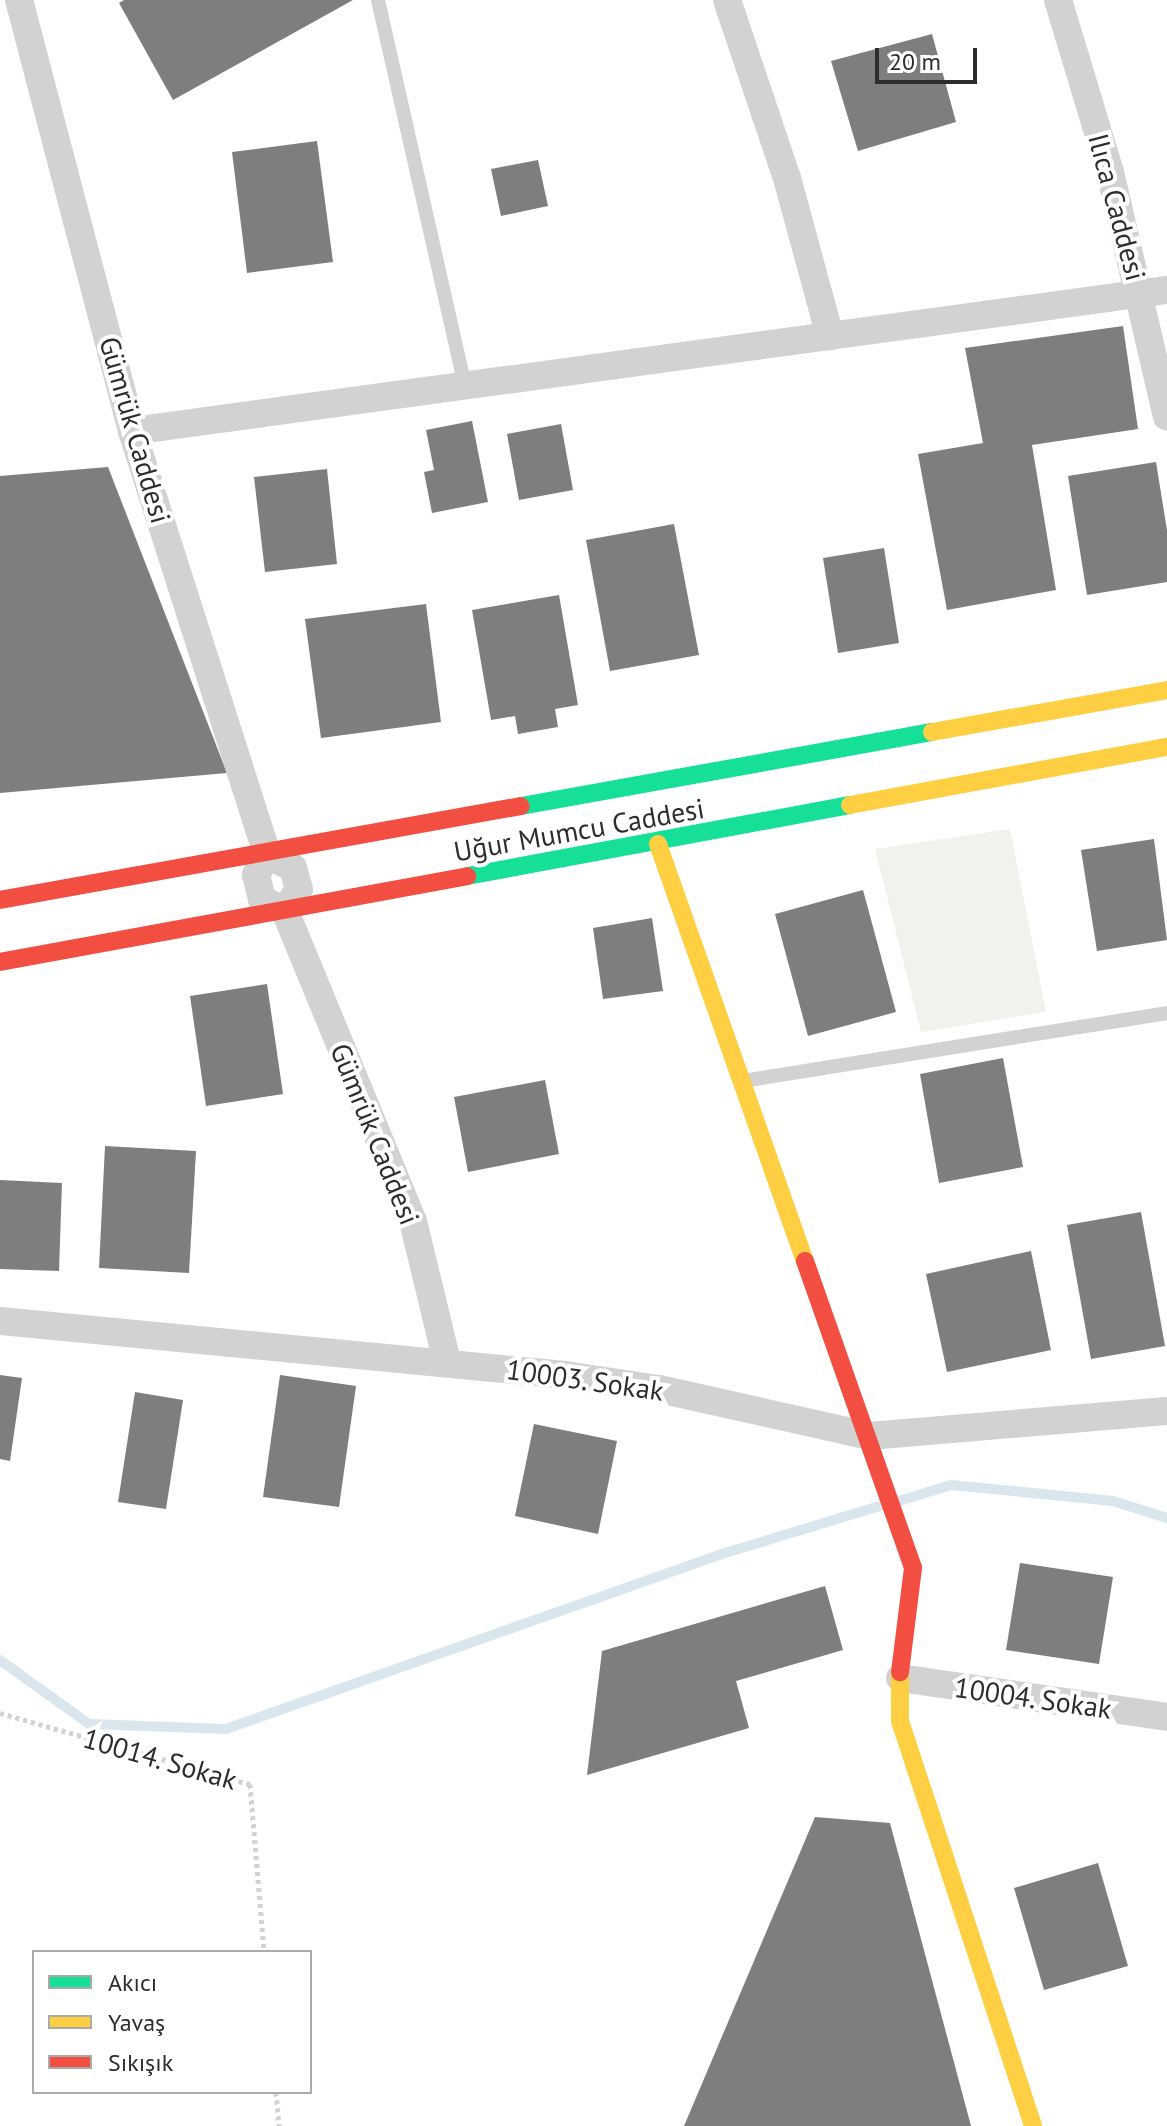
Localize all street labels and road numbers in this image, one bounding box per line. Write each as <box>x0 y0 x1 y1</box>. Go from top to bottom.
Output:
street label: Ilıca Caddesi <box>1081 130 1153 284</box>
street label: Gümrük Caddesi <box>92 332 178 528</box>
street label: Uğur Mumcu Caddesi <box>451 791 707 869</box>
street label: Gümrük Caddesi <box>323 1038 427 1230</box>
street label: 10003. Sokak <box>503 1352 667 1408</box>
street label: 10004. Sokak <box>951 1670 1115 1726</box>
street label: 10014. Sokak <box>78 1721 242 1797</box>

